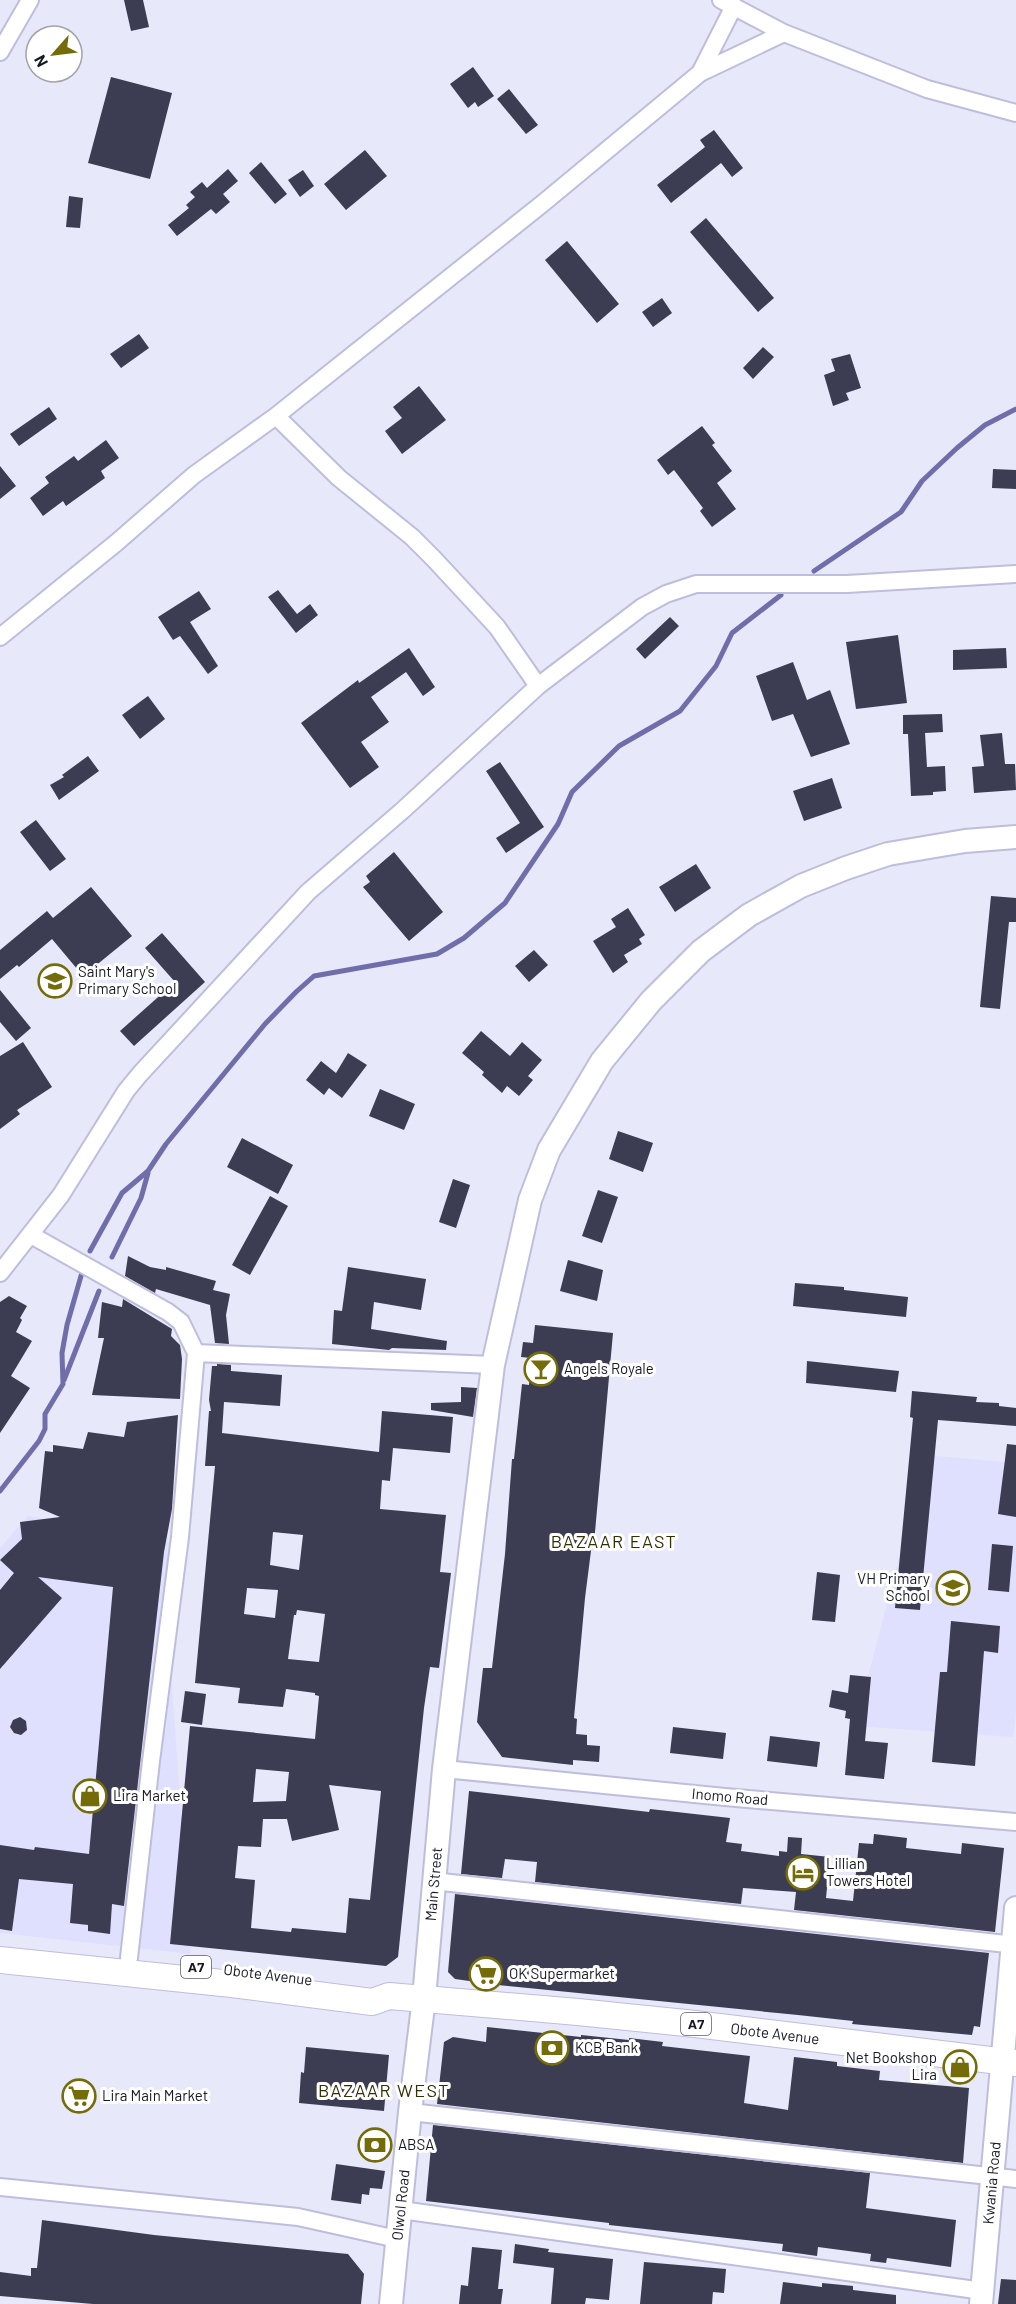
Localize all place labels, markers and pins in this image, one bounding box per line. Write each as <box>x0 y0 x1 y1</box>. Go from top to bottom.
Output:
place label: Saint Mary's Primary School <box>78 962 176 997</box>
school or university icon: Saint Mary's Primary School <box>37 963 73 999</box>
bar icon: Angels Royale <box>523 1351 559 1387</box>
place label: Angels Royale <box>564 1359 654 1377</box>
place label: VH Primary School <box>857 1569 930 1604</box>
school or university icon: VH Primary School <box>935 1570 971 1606</box>
shop icon: Lira Market <box>72 1778 108 1814</box>
place label: Lira Market <box>113 1786 186 1804</box>
place label: Lillian Towers Hotel <box>826 1854 910 1889</box>
hotel icon: Lillian Towers Hotel <box>785 1855 821 1891</box>
supermarket icon: OK Supermarket <box>468 1956 504 1992</box>
place label: OK Supermarket <box>509 1964 615 1982</box>
bank icon: KCB Bank <box>534 2030 570 2066</box>
place label: KCB Bank <box>575 2038 639 2056</box>
place label: Net Bookshop Lira <box>846 2048 937 2083</box>
shop icon: Net Bookshop Lira <box>942 2049 978 2085</box>
supermarket icon: Lira Main Market <box>61 2078 97 2114</box>
place label: Lira Main Market <box>102 2086 208 2104</box>
bank icon: ABSA <box>357 2127 393 2163</box>
place label: ABSA <box>398 2135 434 2153</box>

